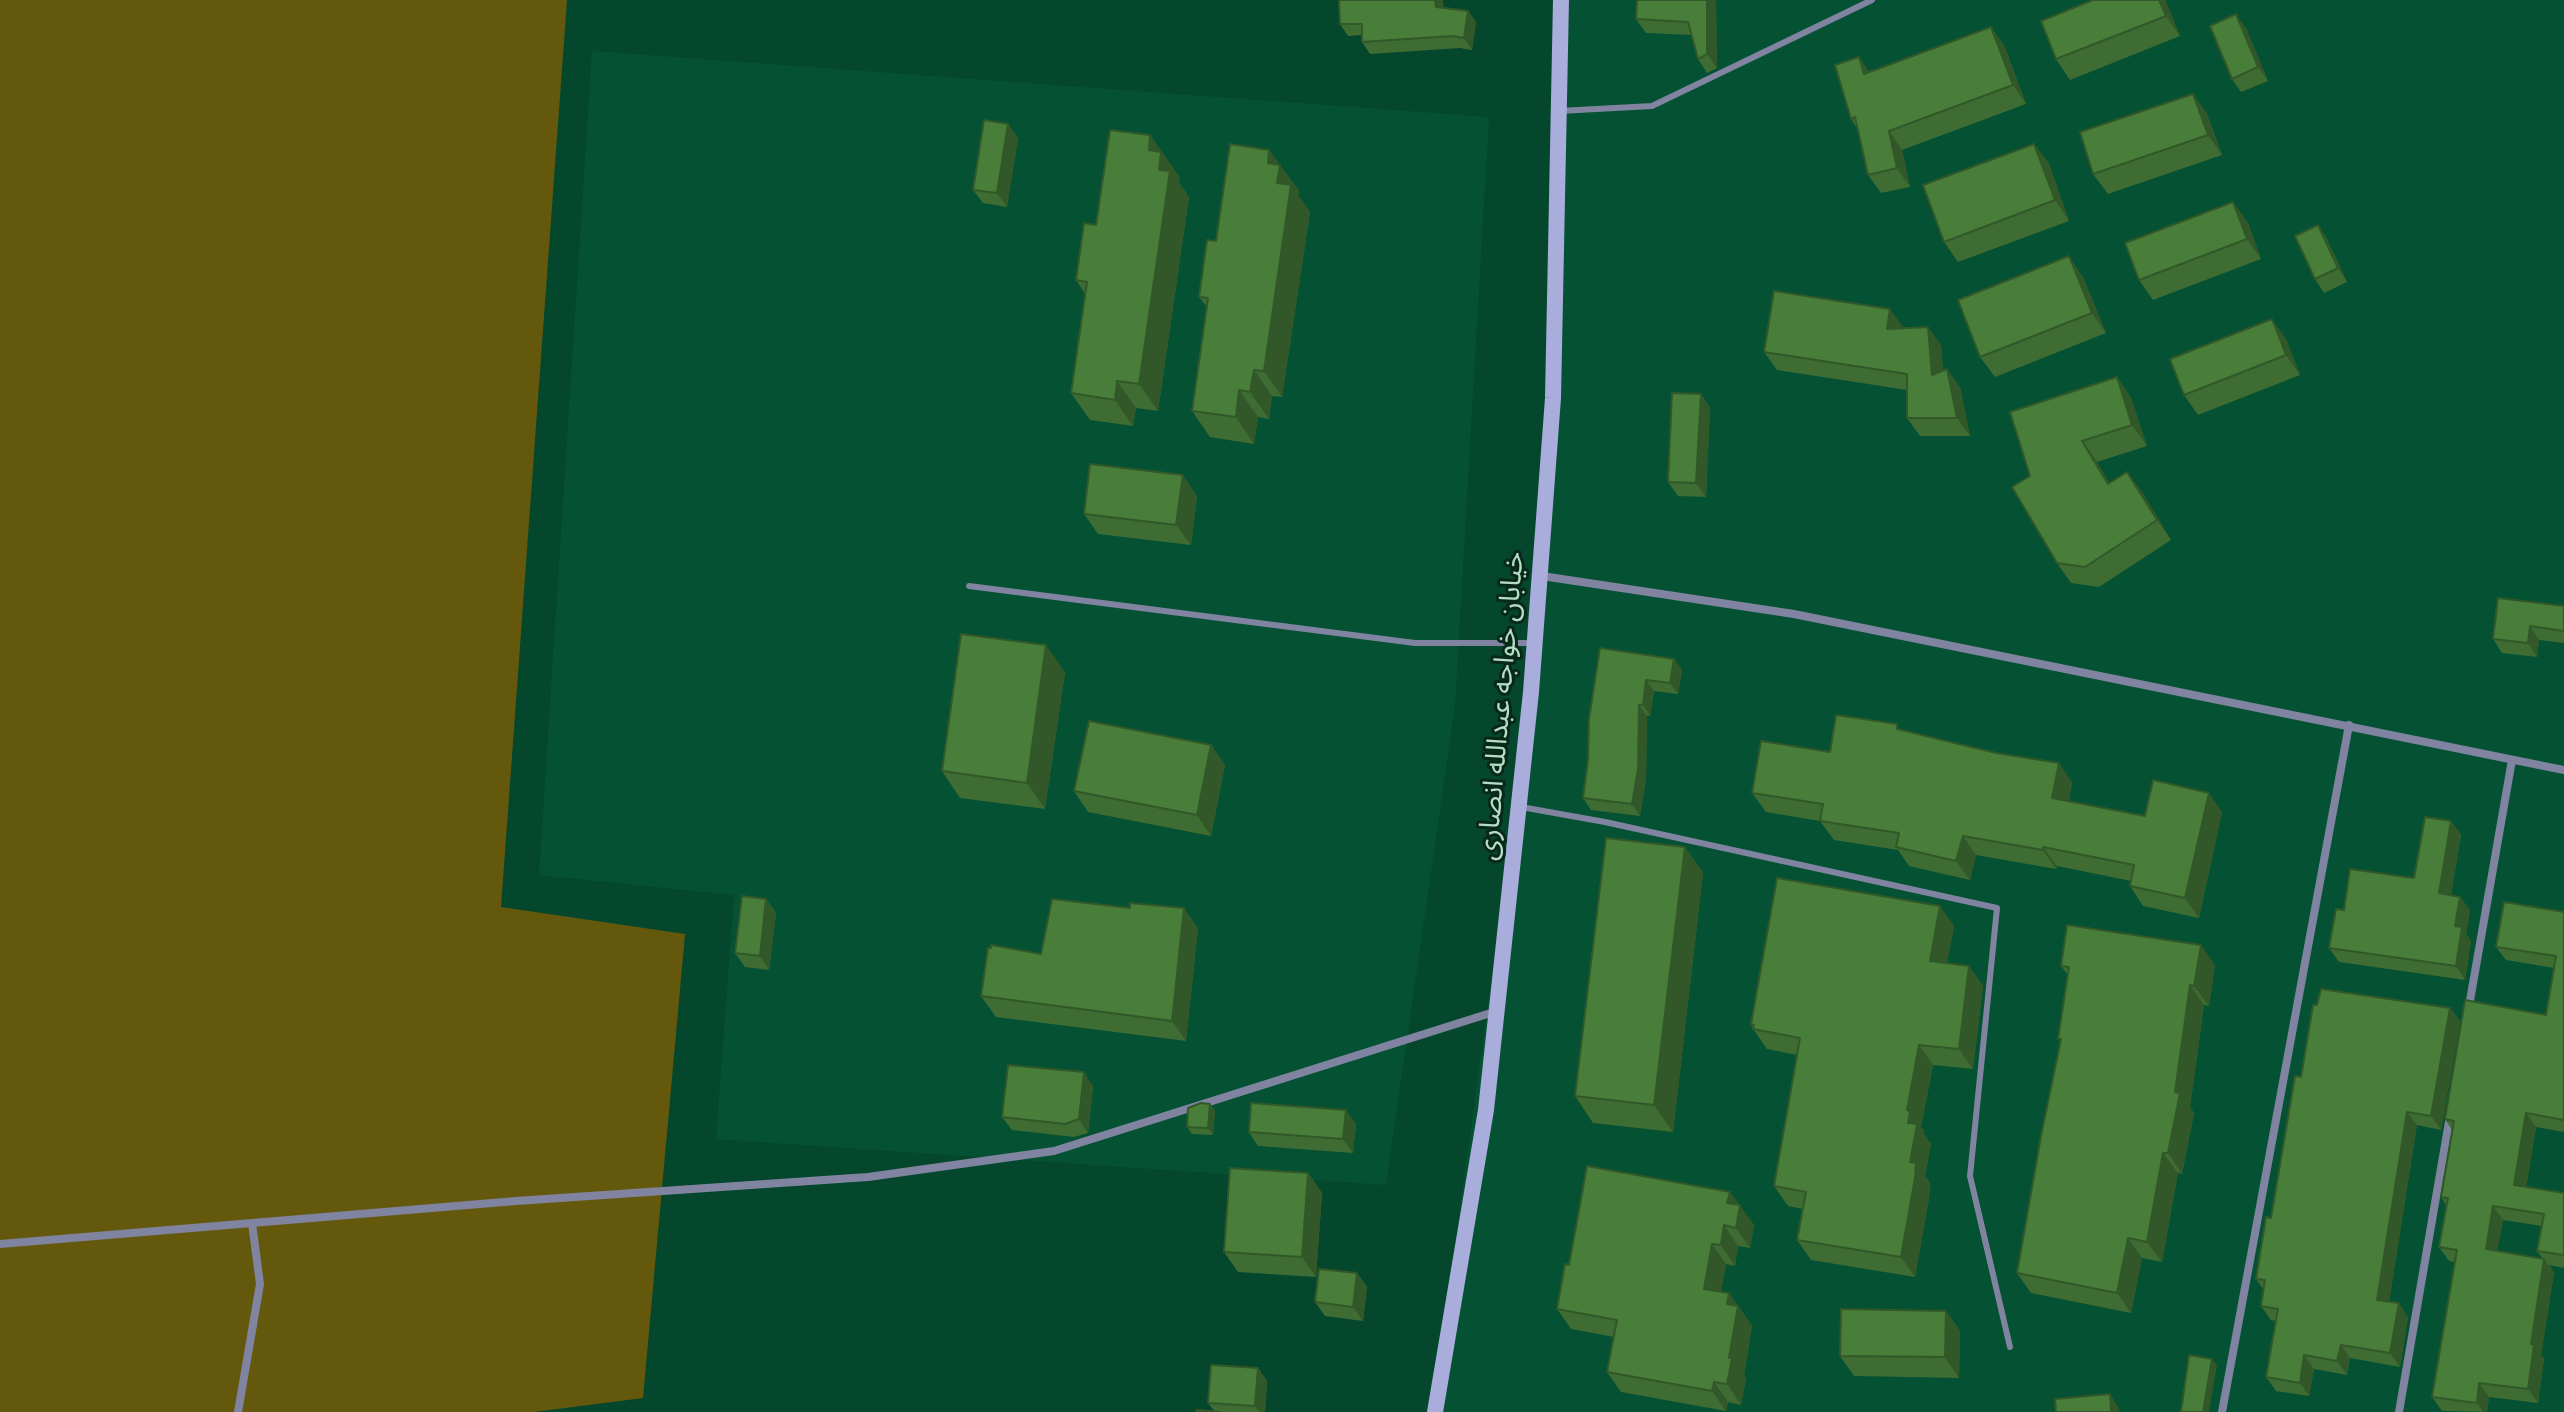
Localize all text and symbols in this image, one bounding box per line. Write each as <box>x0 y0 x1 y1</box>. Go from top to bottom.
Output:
street label: خیابان خواجه عبدالله انصاری <box>1472 550 1532 862</box>

